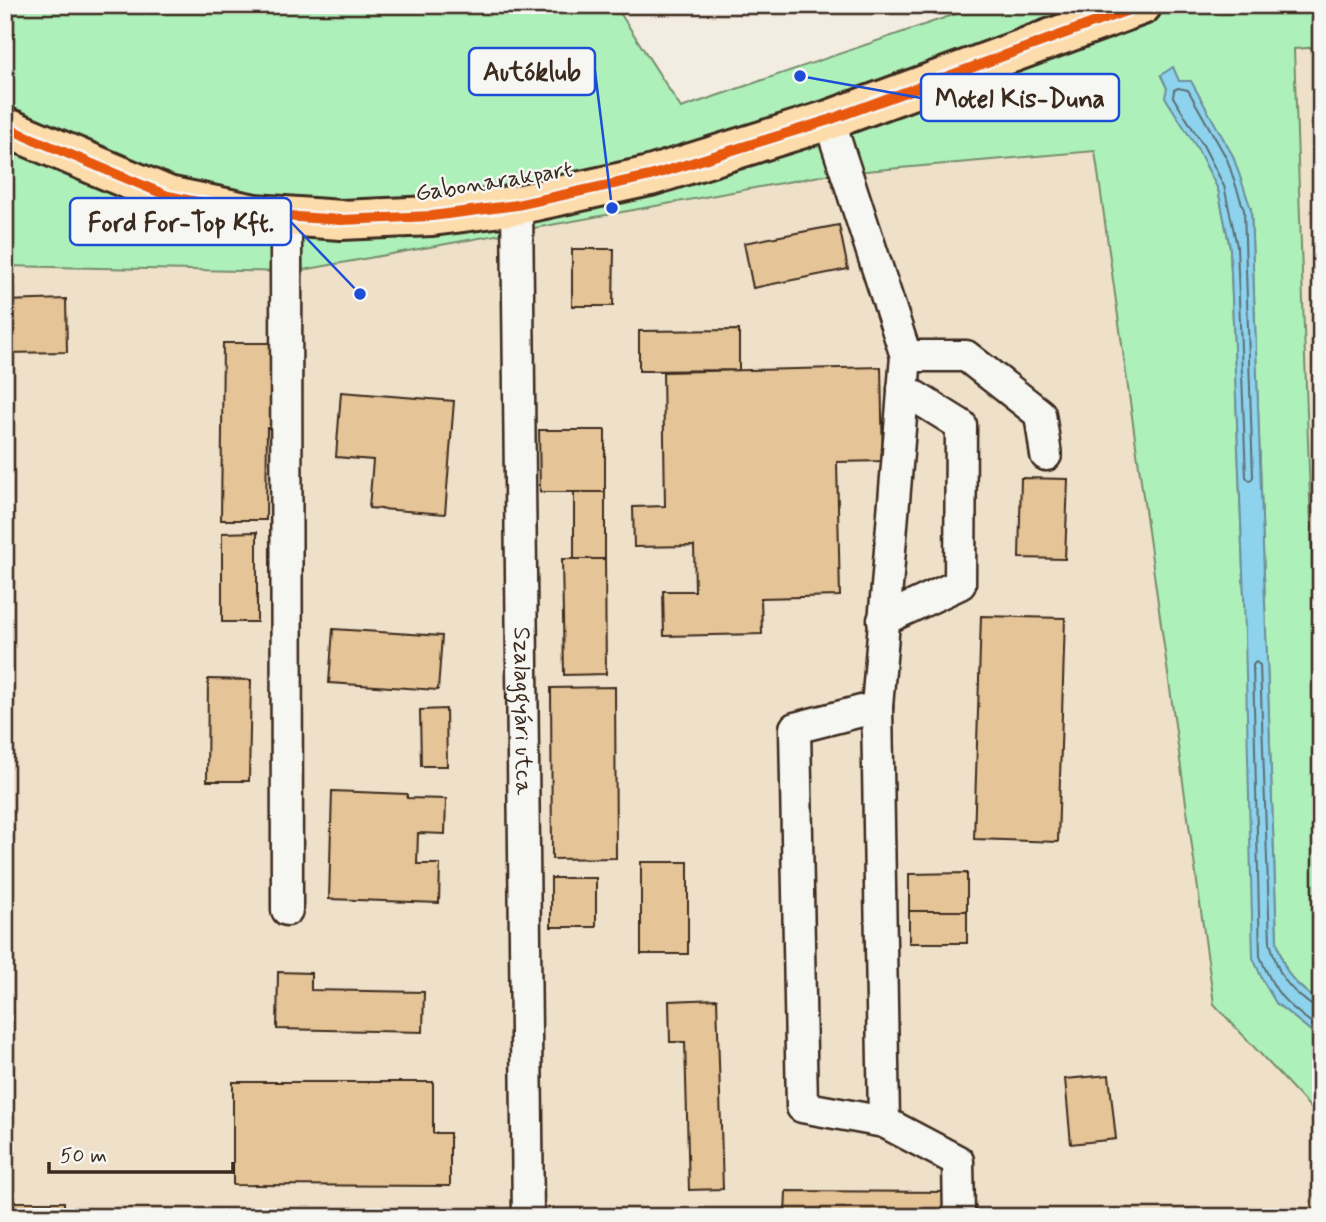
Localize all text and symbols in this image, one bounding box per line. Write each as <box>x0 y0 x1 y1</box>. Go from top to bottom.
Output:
callout: Autóklub <box>469 48 595 95</box>
text: Autóklub <box>483 56 581 90</box>
callout: Motel Kis-Duna <box>921 74 1119 121</box>
text: Motel Kis-Duna <box>935 83 1105 117</box>
street label: Gabonarakpart <box>413 154 575 210</box>
callout: Ford For-Top Kft. <box>70 198 291 245</box>
text: Ford For-Top Kft. <box>88 207 274 241</box>
street label: Szalaggyári utca <box>504 627 539 796</box>
scale bar <box>49 1131 233 1175</box>
text: 50 m <box>60 1142 107 1170</box>

